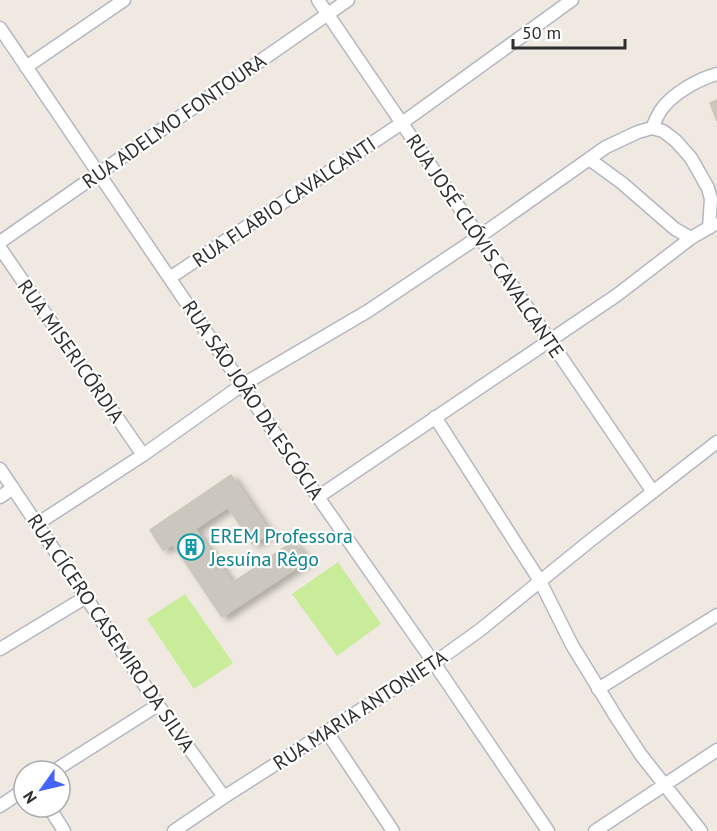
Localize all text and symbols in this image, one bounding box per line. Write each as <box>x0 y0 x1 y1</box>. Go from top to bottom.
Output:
scale bar <box>513 12 626 50</box>
text: 50 m <box>522 21 561 44</box>
street label: RUA ADELMO FONTOURA <box>77 47 271 194</box>
street label: RUA JOSÉ CLÓVIS CAVALCANTE <box>400 129 570 363</box>
street label: RUA FLABIO CAVALCANTI <box>187 131 381 273</box>
street label: RUA MISERICÓRDIA <box>12 274 130 428</box>
street label: RUA SÃO JOÃO DA ESCÓCIA <box>177 295 330 505</box>
street label: RUA CÍCERO CASEMIRO DA SILVA <box>21 509 201 757</box>
place label: EREM Professora Jesuína Rêgo <box>209 523 353 572</box>
building icon: EREM Professora Jesuína Rêgo <box>176 532 206 562</box>
street label: RUA MARIA ANTONIETA <box>268 644 452 776</box>
north arrow <box>12 759 72 819</box>
text: N <box>18 787 41 807</box>

